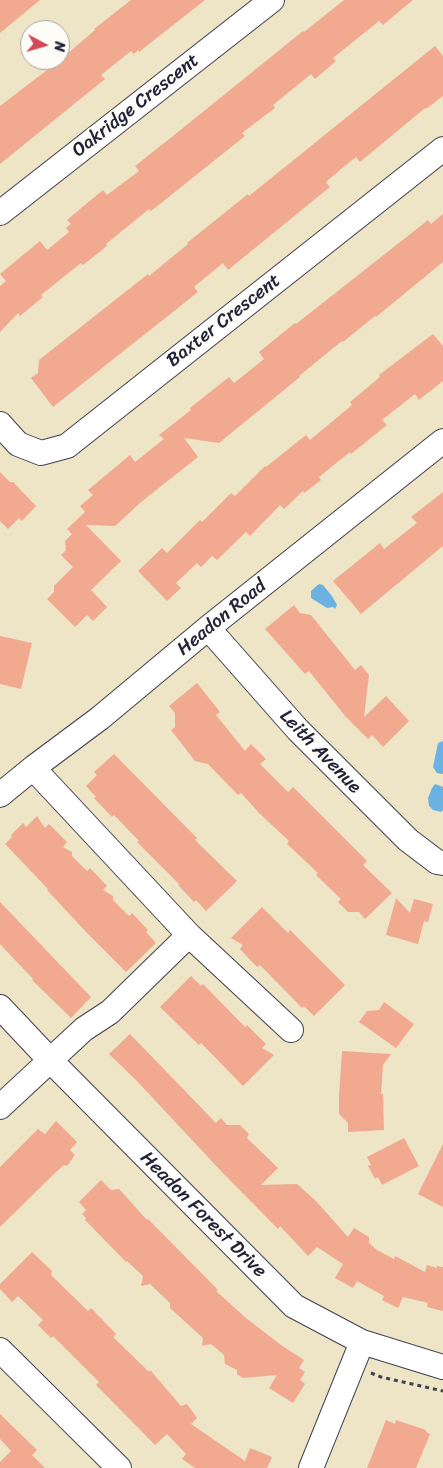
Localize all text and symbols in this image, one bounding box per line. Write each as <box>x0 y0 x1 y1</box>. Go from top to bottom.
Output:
north arrow <box>20 20 70 70</box>
text: N <box>46 40 72 53</box>
street label: Oakridge Crescent <box>68 49 204 163</box>
street label: Baxter Crescent <box>163 270 285 372</box>
street label: Headon Road <box>173 575 271 661</box>
street label: Leith Avenue <box>274 705 366 799</box>
street label: Headon Forest Drive <box>135 1147 271 1283</box>

